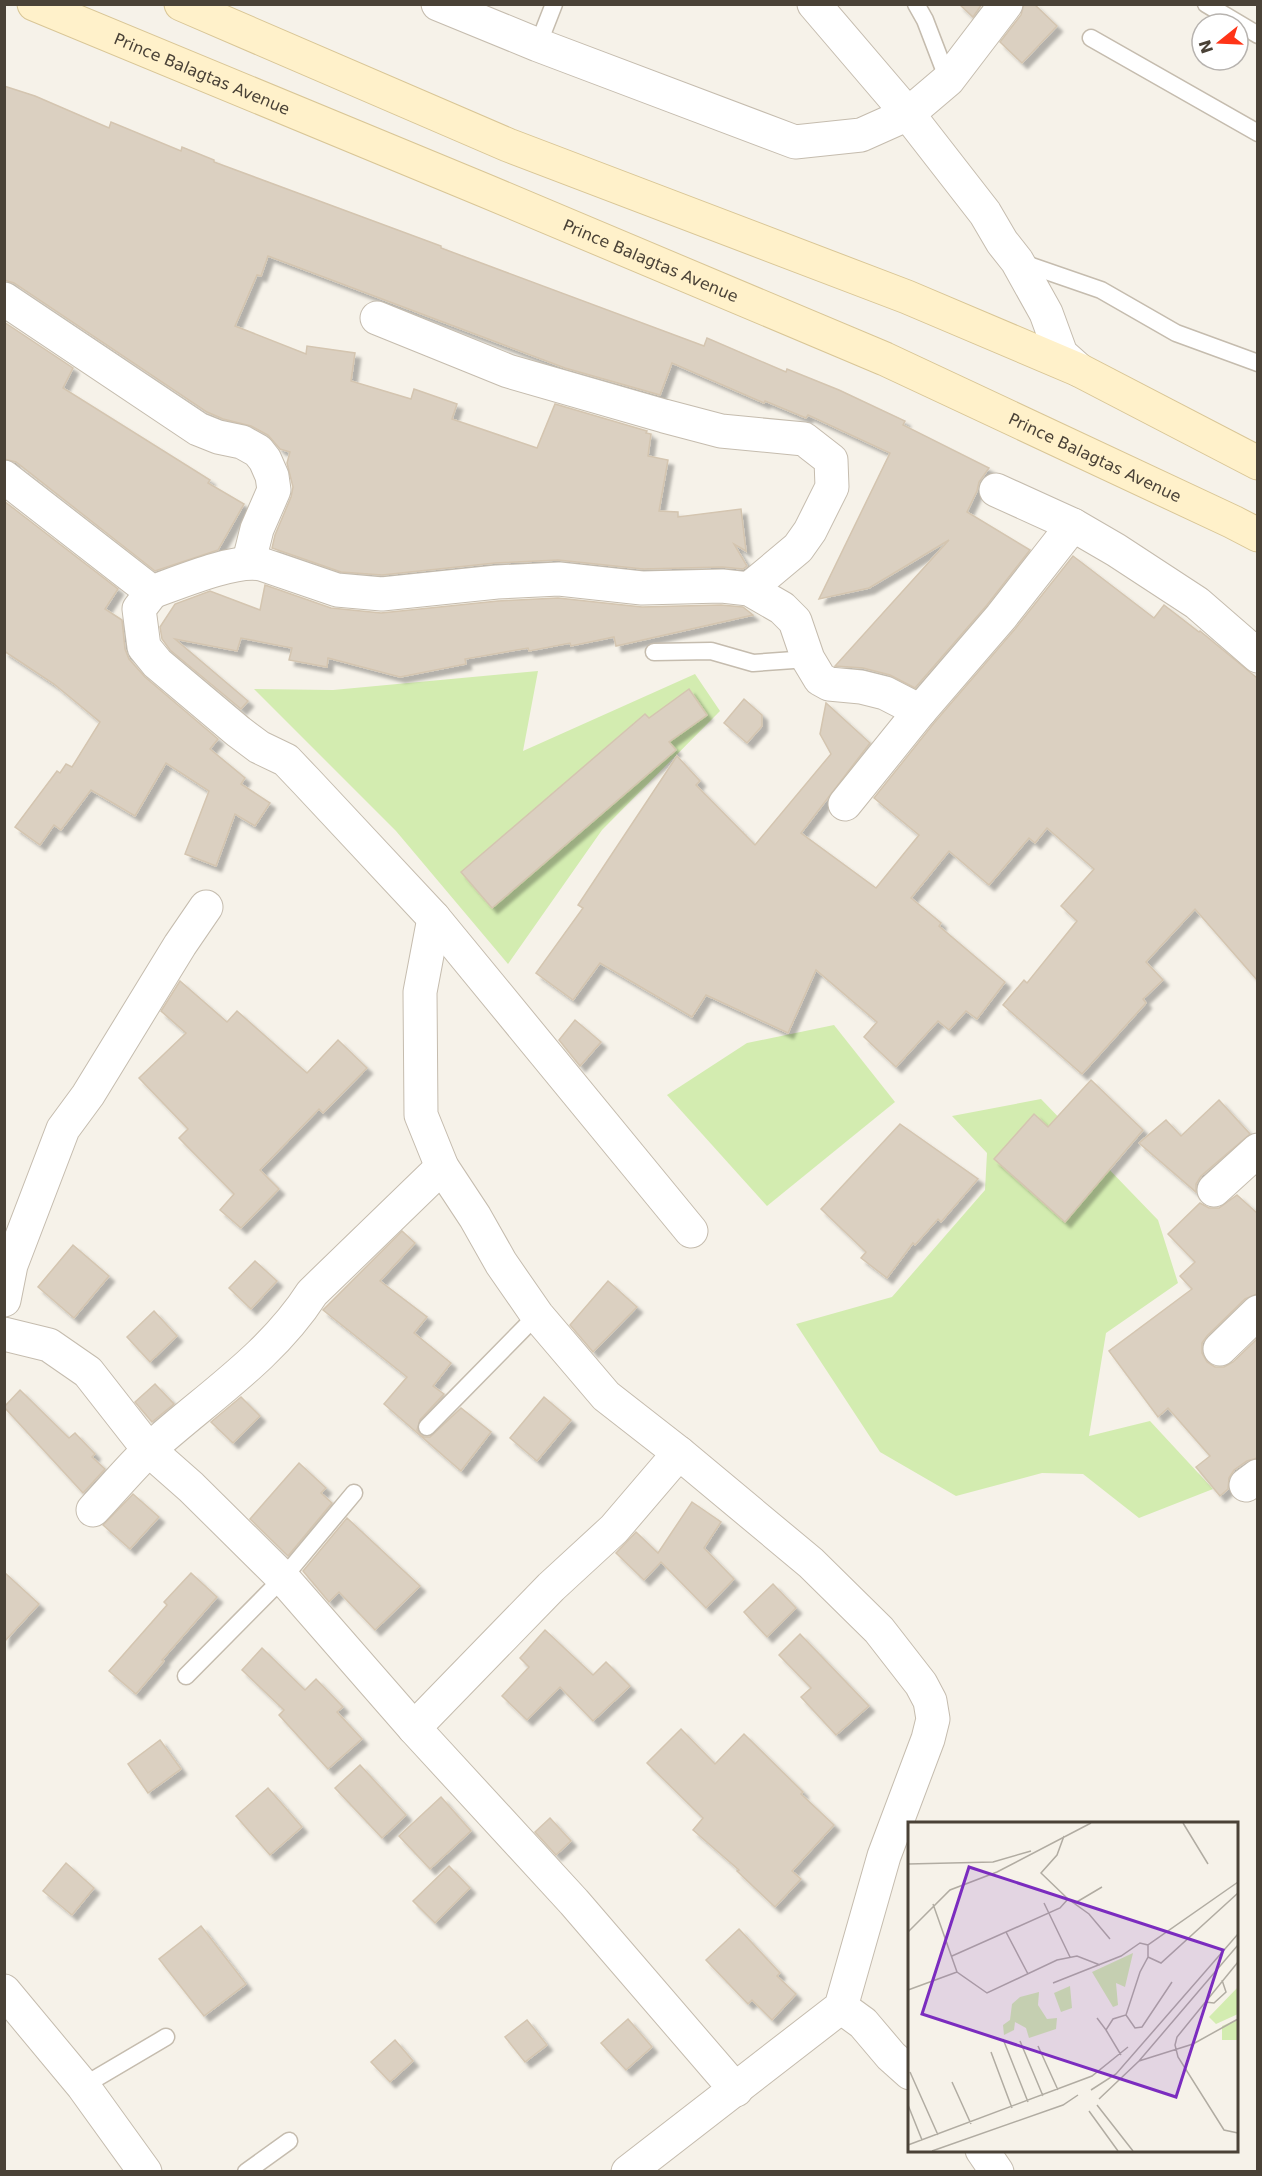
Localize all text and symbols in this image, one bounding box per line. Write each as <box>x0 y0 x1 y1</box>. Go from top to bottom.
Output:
north arrow <box>1190 12 1250 72</box>
street label: Prince Balagtas Avenue <box>111 29 293 118</box>
text: N <box>1195 37 1217 56</box>
street label: Prince Balagtas Avenue <box>560 215 741 306</box>
street label: Prince Balagtas Avenue <box>1006 409 1184 506</box>
inset map <box>908 1822 1238 2152</box>

